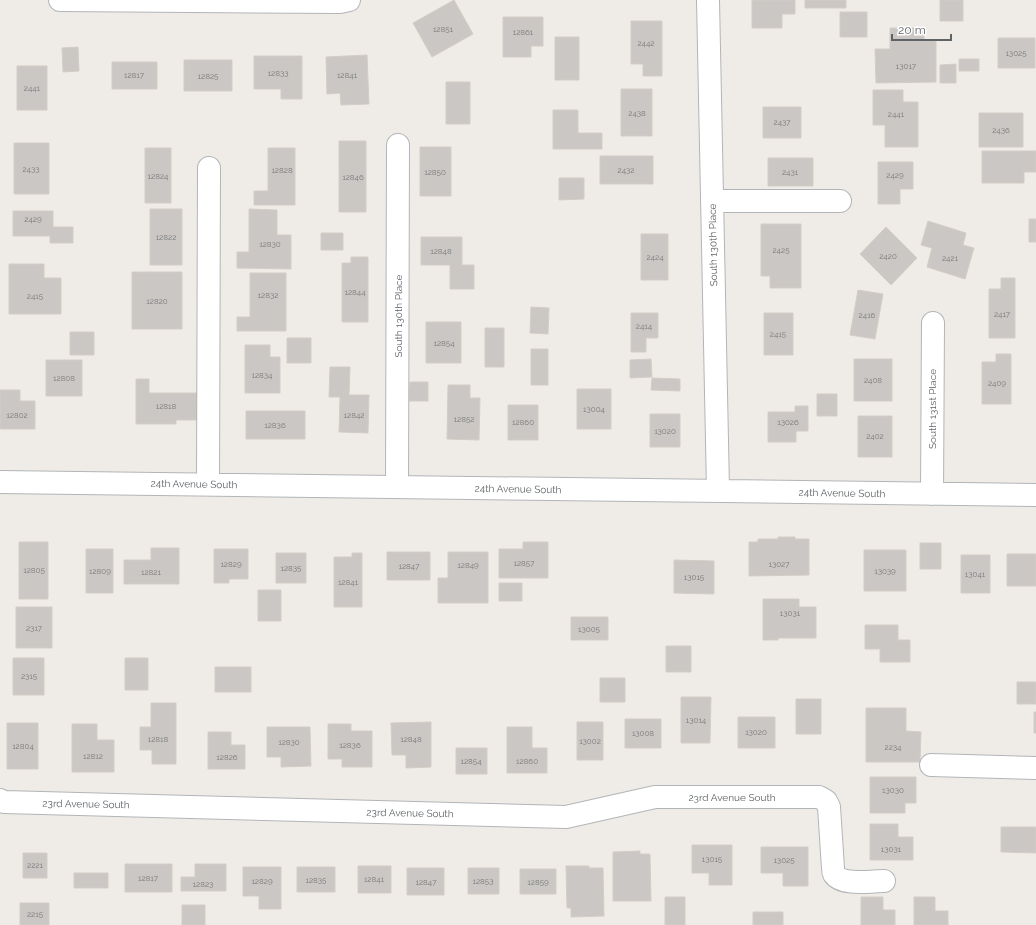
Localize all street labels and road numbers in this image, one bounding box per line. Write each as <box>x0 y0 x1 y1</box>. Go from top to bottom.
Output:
street label: South 130th Place <box>707 203 719 287</box>
street label: South 130th Place <box>393 274 404 357</box>
street label: South 131st Place <box>927 369 938 449</box>
street label: 24th Avenue South <box>150 478 238 490</box>
street label: 24th Avenue South <box>474 483 562 495</box>
street label: 24th Avenue South <box>798 487 886 499</box>
street label: 23rd Avenue South <box>688 792 776 803</box>
street label: 23rd Avenue South <box>42 798 130 810</box>
street label: 23rd Avenue South <box>366 807 454 819</box>

